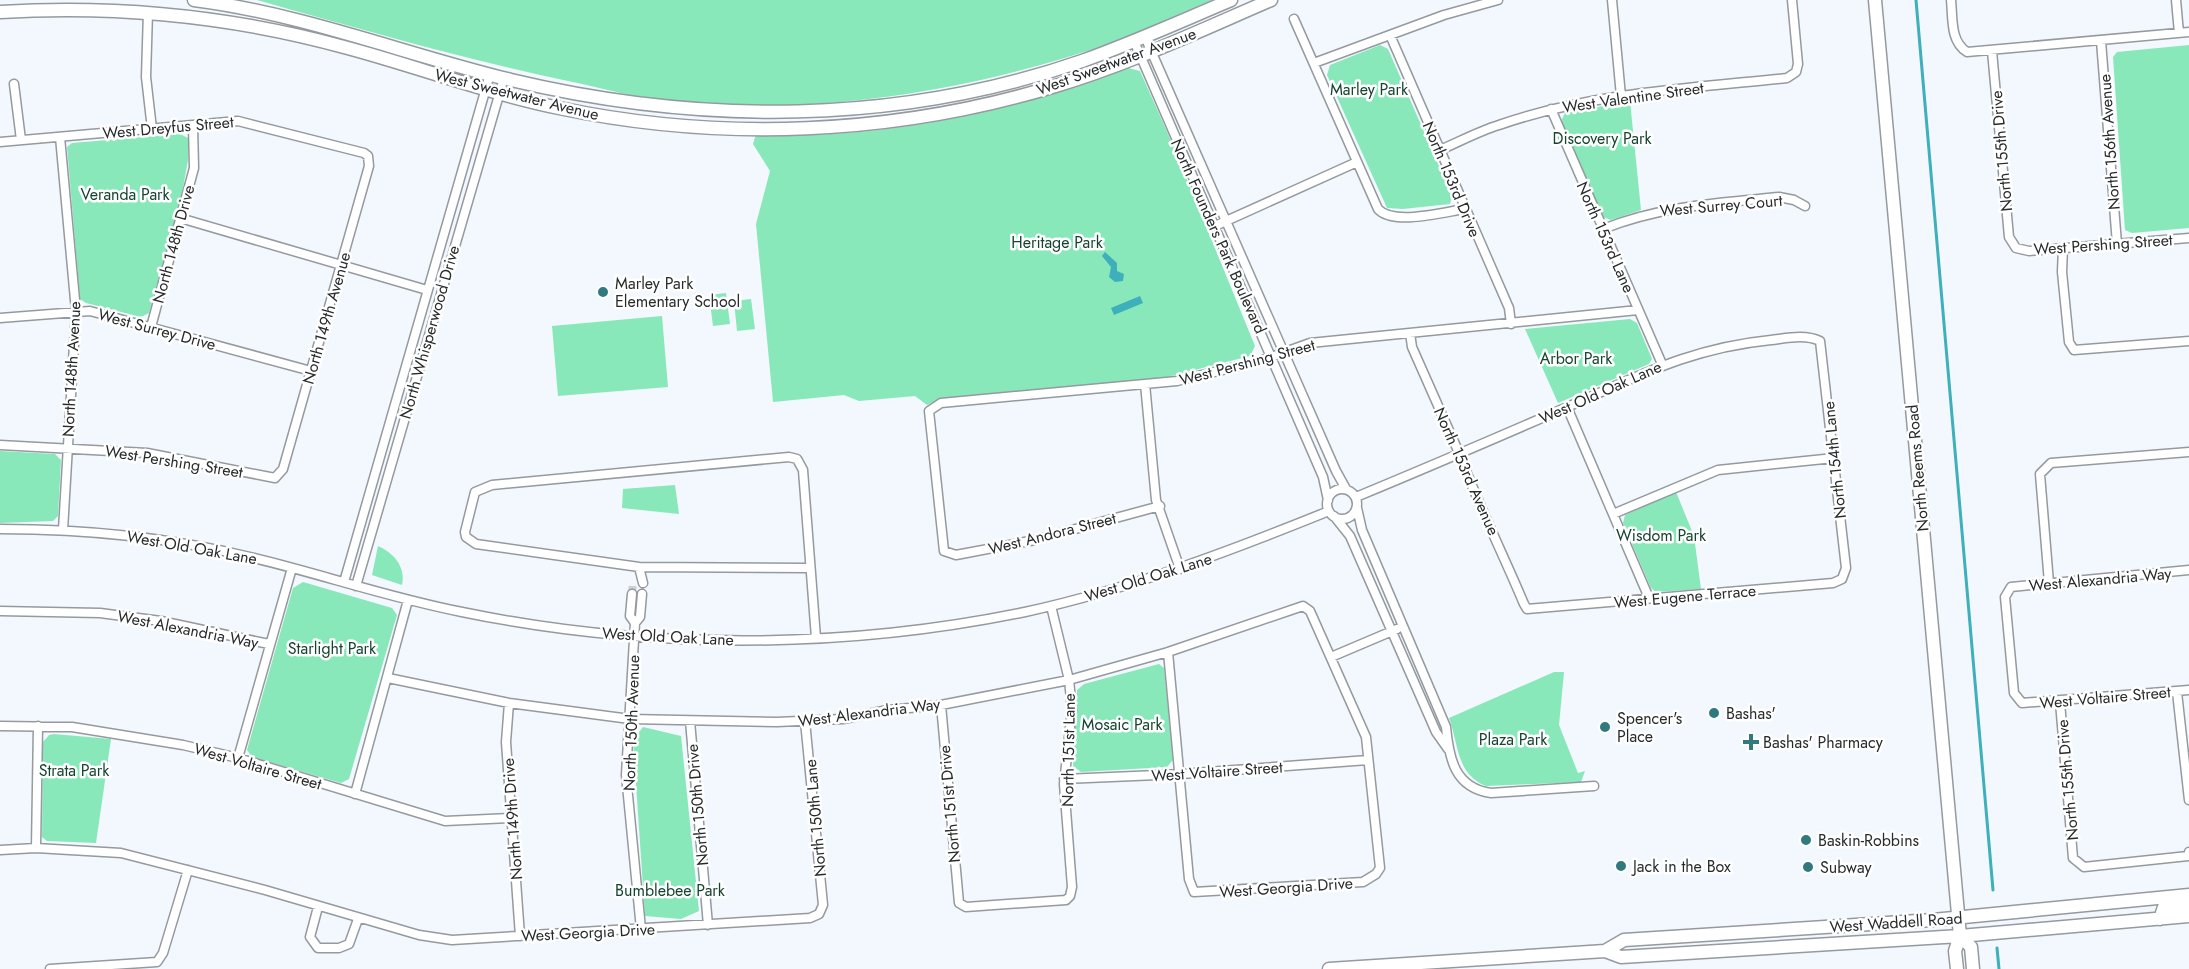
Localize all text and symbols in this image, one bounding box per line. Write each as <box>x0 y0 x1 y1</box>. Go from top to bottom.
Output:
street label: West Sweetwater Avenue <box>1033 22 1199 101</box>
street label: West Sweetwater Avenue <box>432 63 601 126</box>
street label: North 156th Avenue <box>2093 73 2126 211</box>
street label: West Valentine Street <box>1561 76 1705 119</box>
park label: Marley Park <box>1330 78 1409 101</box>
street label: North 155th Drive <box>1985 89 2018 212</box>
street label: West Dreyfus Street <box>102 110 235 145</box>
street label: North 153rd Drive <box>1417 118 1486 241</box>
park label: Discovery Park <box>1553 127 1652 150</box>
street label: North Founders Park Boulevard <box>1165 135 1272 337</box>
street label: North 153rd Lane <box>1571 178 1640 297</box>
street label: North 148th Drive <box>147 182 200 306</box>
park label: Veranda Park <box>80 183 171 206</box>
street label: West Surrey Court <box>1659 189 1783 222</box>
street label: West Pershing Street <box>2033 228 2174 261</box>
park label: Heritage Park <box>1011 231 1104 254</box>
street label: North Whisperwood Drive <box>394 243 465 422</box>
street label: North 149th Avenue <box>297 249 356 387</box>
place label: Marley Park Elementary School <box>615 272 740 313</box>
marker: Marley Park Elementary School <box>596 285 610 299</box>
street label: North 148th Avenue <box>56 301 87 437</box>
street label: West Surrey Drive <box>95 303 218 356</box>
street label: West Pershing Street <box>1177 333 1318 392</box>
park label: Arbor Park <box>1540 347 1613 370</box>
street label: West Old Oak Lane <box>1535 355 1665 430</box>
street label: North 154th Lane <box>1817 400 1852 520</box>
street label: North 153rd Avenue <box>1428 404 1505 539</box>
street label: North Reems Road <box>1900 404 1935 532</box>
street label: West Pershing Street <box>103 439 245 484</box>
street label: West Andora Street <box>986 506 1119 560</box>
park label: Wisdom Park <box>1616 524 1707 547</box>
street label: West Old Oak Lane <box>125 525 259 570</box>
street label: West Old Oak Lane <box>1082 547 1215 608</box>
street label: West Alexandria Way <box>2028 562 2173 597</box>
street label: West Eugene Terrace <box>1613 579 1757 614</box>
street label: West Alexandria Way <box>115 605 261 655</box>
street label: West Old Oak Lane <box>602 622 734 651</box>
park label: Starlight Park <box>288 637 377 660</box>
street label: North 150th Avenue <box>618 654 645 792</box>
street label: West Voltaire Street <box>2038 680 2172 715</box>
street label: West Alexandria Way <box>797 692 942 733</box>
street label: North 151st Lane <box>1056 693 1081 807</box>
place label: Bashas' <box>1726 702 1776 725</box>
marker: Bashas' <box>1707 706 1721 720</box>
place label: Spencer's Place <box>1617 707 1682 748</box>
park label: Mosaic Park <box>1082 713 1163 736</box>
street label: North 155th Drive <box>2051 718 2084 841</box>
marker: Spencer's Place <box>1598 720 1612 734</box>
park label: Plaza Park <box>1479 728 1548 751</box>
place label: Bashas' Pharmacy <box>1763 731 1884 754</box>
marker: Bashas' Pharmacy <box>1744 735 1758 749</box>
street label: West Voltaire Street <box>191 737 325 796</box>
street label: North 150th Drive <box>681 743 714 867</box>
street label: North 151st Drive <box>933 744 966 864</box>
street label: West Voltaire Street <box>1151 755 1284 788</box>
street label: North 149th Drive <box>497 757 528 881</box>
street label: North 150th Lane <box>799 758 832 878</box>
park label: Strata Park <box>39 759 110 782</box>
place label: Baskin-Robbins <box>1818 829 1919 852</box>
marker: Baskin-Robbins <box>1799 833 1813 847</box>
place label: Jack in the Box <box>1631 855 1731 878</box>
place label: Subway <box>1820 856 1873 879</box>
marker: Jack in the Box <box>1614 859 1628 873</box>
marker: Subway <box>1801 860 1815 874</box>
street label: West Georgia Drive <box>1218 871 1354 904</box>
park label: Bumblebee Park <box>615 879 726 902</box>
street label: West Waddell Road <box>1829 906 1963 939</box>
street label: West Georgia Drive <box>521 918 655 947</box>

